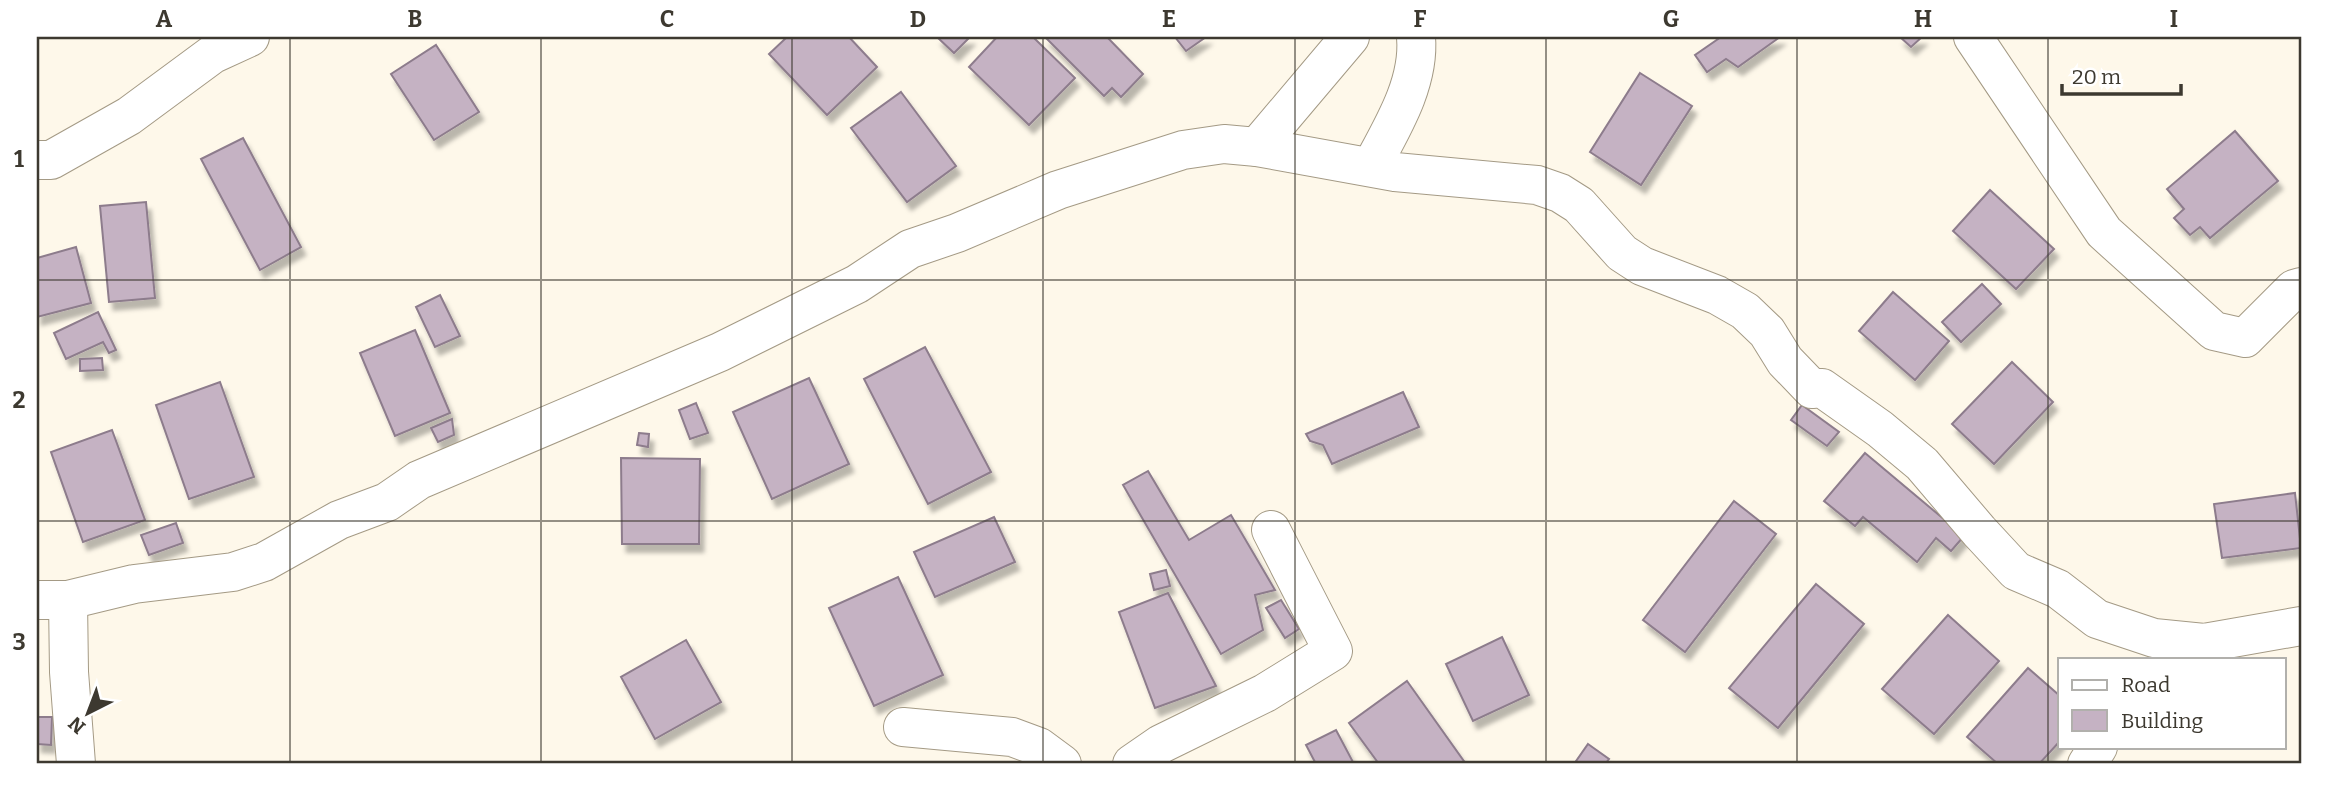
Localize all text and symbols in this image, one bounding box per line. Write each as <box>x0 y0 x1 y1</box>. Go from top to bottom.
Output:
text: A <box>156 5 173 33</box>
text: B <box>408 5 422 33</box>
text: C <box>660 5 674 33</box>
text: D <box>910 5 926 33</box>
text: E <box>1162 5 1176 33</box>
text: F <box>1414 5 1427 33</box>
text: G <box>1663 5 1680 33</box>
text: H <box>1914 5 1932 33</box>
text: I <box>2170 5 2178 33</box>
scale bar <box>2062 52 2180 96</box>
text: 20 m <box>2072 64 2121 90</box>
text: 1 <box>14 145 24 173</box>
text: 2 <box>13 386 26 414</box>
text: 3 <box>12 628 26 656</box>
legend <box>2058 658 2286 748</box>
text: Road <box>2121 672 2170 698</box>
north arrow <box>52 678 122 748</box>
text: Building <box>2121 708 2204 734</box>
text: N <box>64 712 90 739</box>

